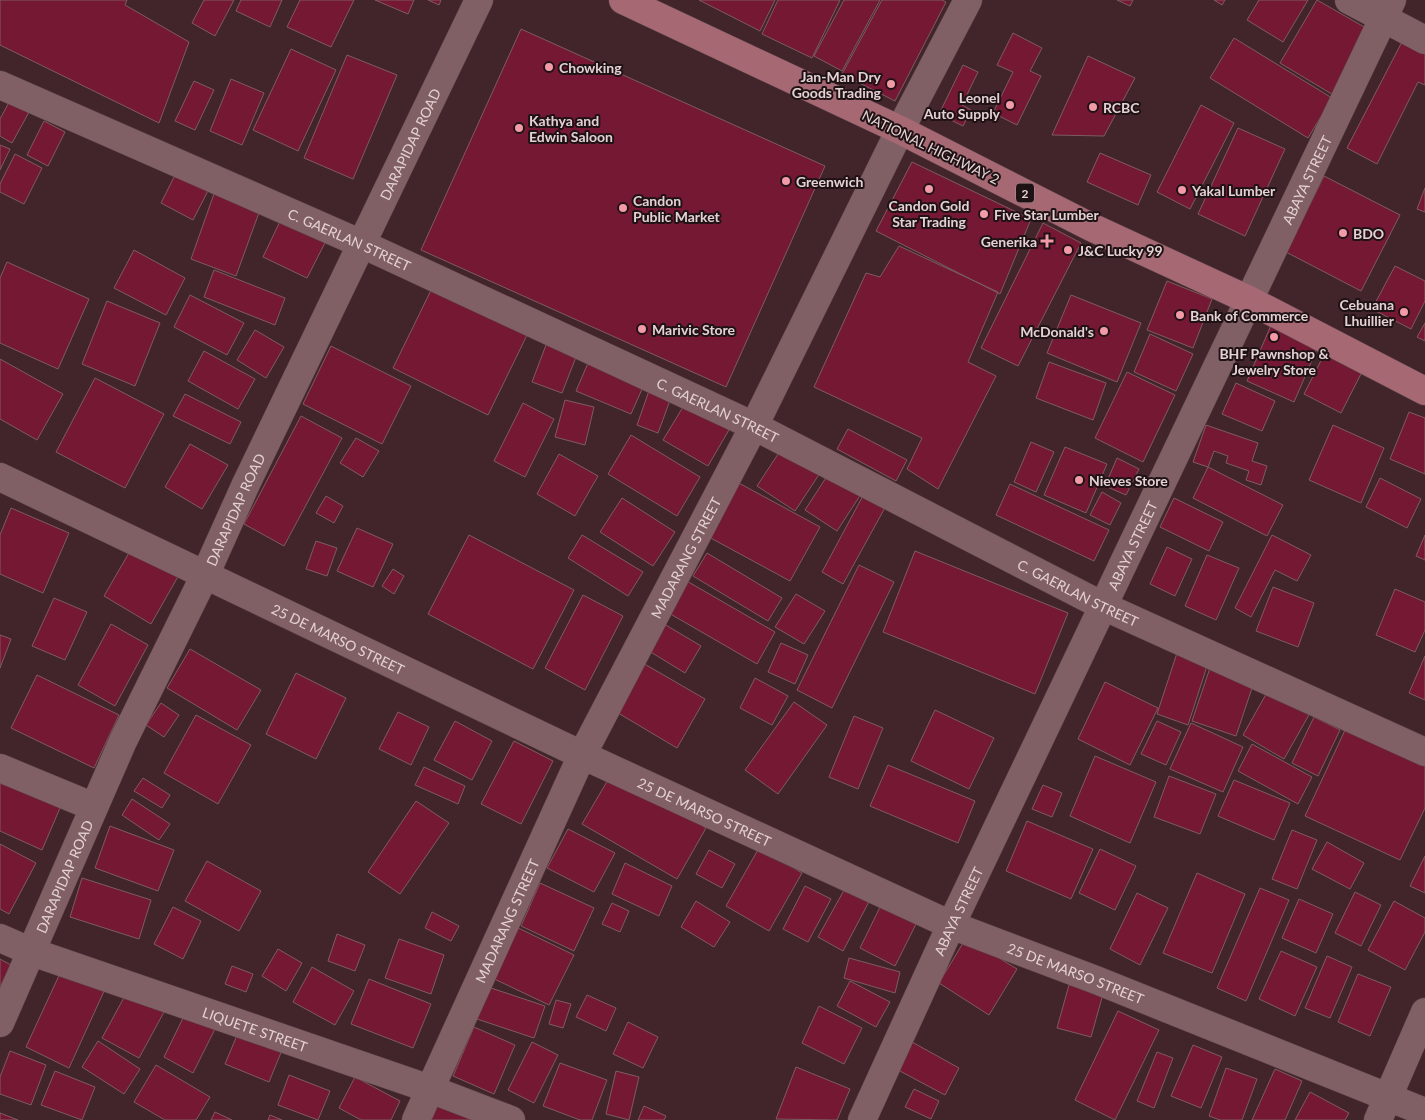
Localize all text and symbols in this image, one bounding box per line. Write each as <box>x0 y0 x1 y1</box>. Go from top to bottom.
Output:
place label: Chowking <box>559 59 622 76</box>
marker: Chowking <box>543 61 555 73</box>
place label: Jan-Man Dry Goods Trading <box>792 68 882 101</box>
marker: Jan-Man Dry Goods Trading <box>885 78 897 90</box>
street label: DARAPIDAP ROAD <box>376 85 444 202</box>
place label: Leonel Auto Supply <box>923 89 1001 122</box>
marker: Leonel Auto Supply <box>1004 99 1016 111</box>
place label: RCBC <box>1103 99 1140 116</box>
marker: RCBC <box>1087 101 1099 113</box>
street label: NATIONAL HIGHWAY 2 <box>859 106 1003 188</box>
place label: Kathya and Edwin Saloon <box>529 112 613 145</box>
marker: Kathya and Edwin Saloon <box>513 122 525 134</box>
street label: ABAYA STREET <box>1278 132 1335 227</box>
place label: Greenwich <box>796 173 863 190</box>
marker: Greenwich <box>780 175 792 187</box>
place label: Yakal Lumber <box>1191 182 1276 199</box>
marker: Candon Gold Star Trading <box>923 183 935 195</box>
road number: 2 <box>1016 184 1034 202</box>
marker: Yakal Lumber <box>1176 184 1188 196</box>
place label: Candon Public Market <box>633 192 721 225</box>
place label: Candon Gold Star Trading <box>888 197 970 230</box>
marker: Candon Public Market <box>617 202 629 214</box>
street label: C. GAERLAN STREET <box>285 204 414 274</box>
place label: Five Star Lumber <box>994 206 1100 223</box>
marker: Five Star Lumber <box>978 208 990 220</box>
place label: BDO <box>1353 225 1384 242</box>
marker: BDO <box>1337 227 1349 239</box>
place label: Generika <box>981 233 1037 250</box>
marker: Generika <box>1041 235 1053 247</box>
place label: J&C Lucky 99 <box>1078 242 1163 259</box>
marker: J&C Lucky 99 <box>1062 244 1074 256</box>
place label: Cebuana Lhuillier <box>1339 296 1395 329</box>
marker: Cebuana Lhuillier <box>1398 306 1410 318</box>
place label: Bank of Commerce <box>1190 307 1309 324</box>
marker: Bank of Commerce <box>1174 309 1186 321</box>
place label: Marivic Store <box>652 321 736 338</box>
marker: Marivic Store <box>636 323 648 335</box>
place label: McDonald's <box>1020 323 1094 340</box>
marker: McDonald's <box>1098 325 1110 337</box>
marker: BHF Pawnshop & Jewelry Store <box>1268 331 1280 343</box>
place label: BHF Pawnshop & Jewelry Store <box>1219 345 1329 378</box>
street label: C. GAERLAN STREET <box>654 374 782 446</box>
street label: DARAPIDAP ROAD <box>202 450 268 568</box>
place label: Nieves Store <box>1089 472 1168 489</box>
marker: Nieves Store <box>1073 474 1085 486</box>
street label: MADARANG STREET <box>647 493 724 621</box>
street label: ABAYA STREET <box>1104 497 1161 592</box>
street label: C. GAERLAN STREET <box>1015 555 1142 630</box>
street label: 25 DE MARSO STREET <box>269 600 408 678</box>
street label: 25 DE MARSO STREET <box>635 773 775 850</box>
street label: DARAPIDAP ROAD <box>32 817 96 936</box>
street label: MADARANG STREET <box>471 855 542 985</box>
street label: ABAYA STREET <box>930 863 986 958</box>
street label: 25 DE MARSO STREET <box>1005 939 1147 1007</box>
street label: LIQUETE STREET <box>201 1003 311 1055</box>

